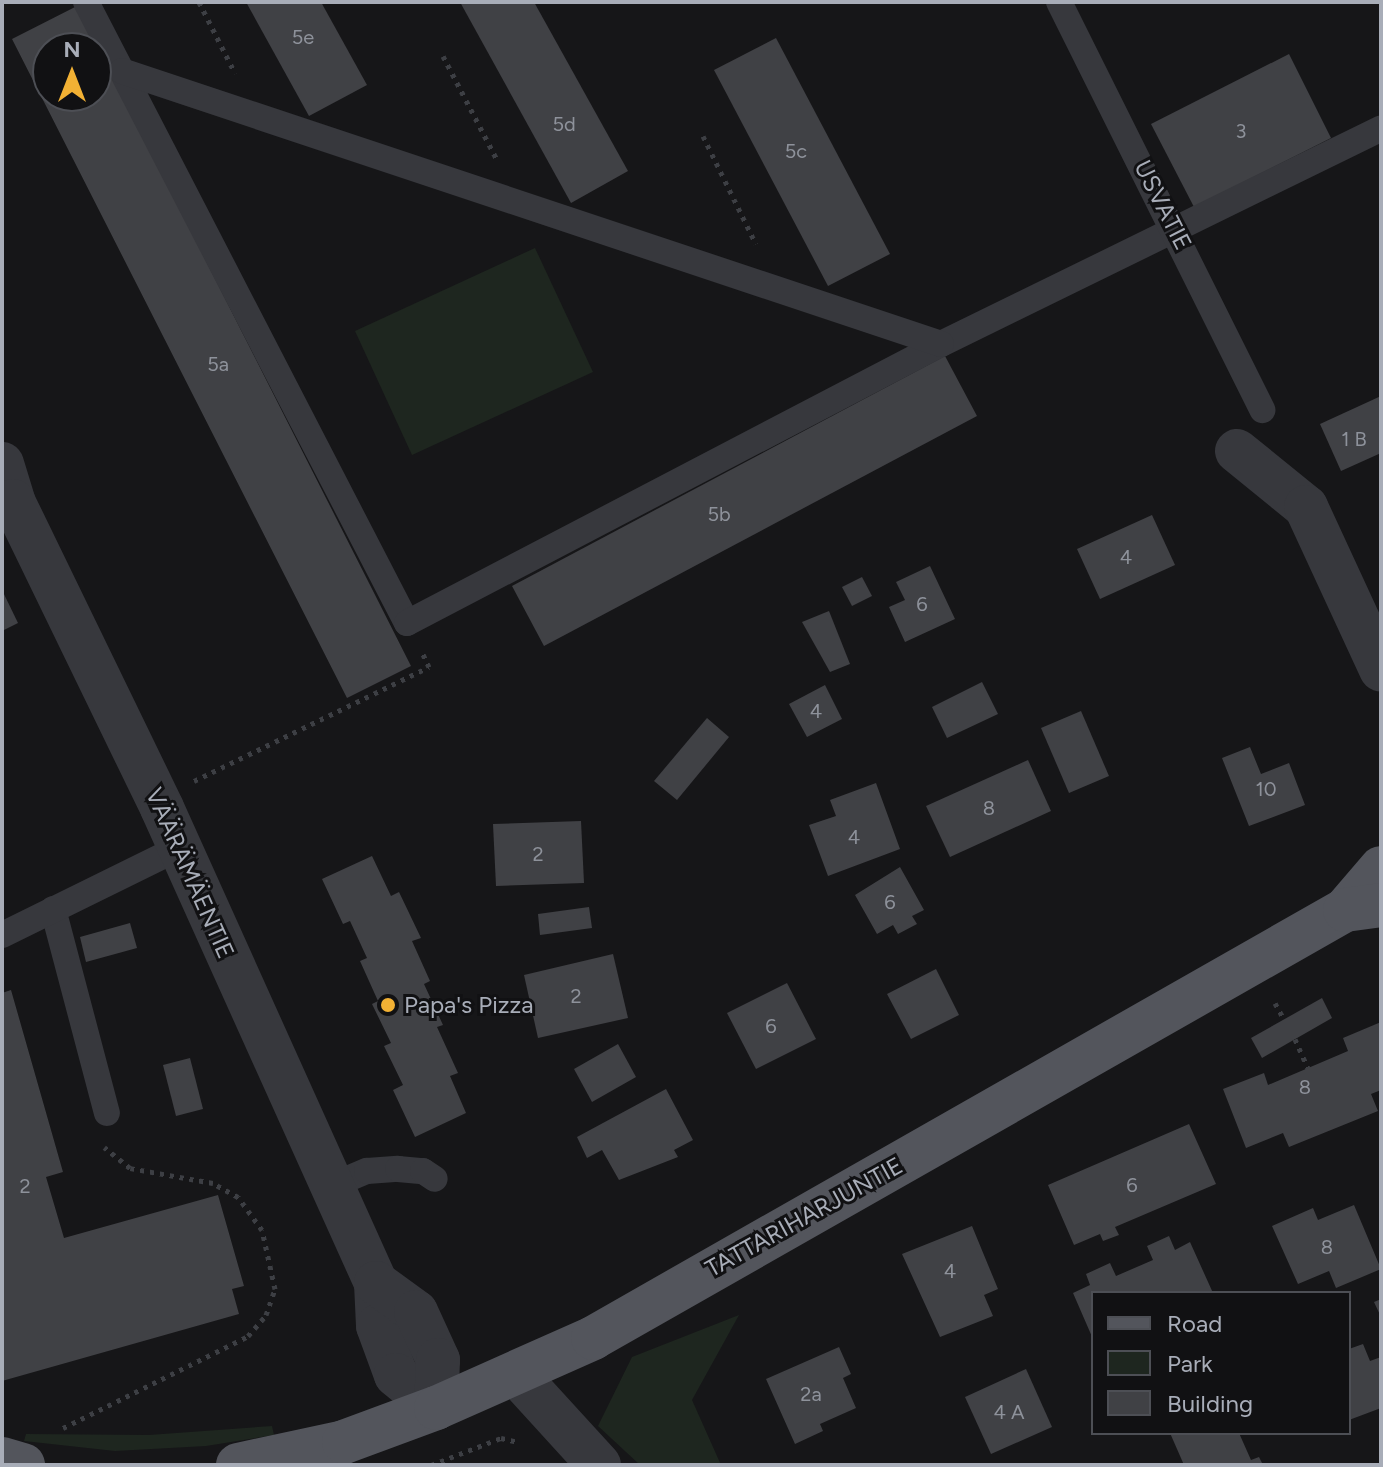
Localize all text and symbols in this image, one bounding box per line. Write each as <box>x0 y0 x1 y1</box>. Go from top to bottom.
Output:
house number: 5e <box>292 25 314 49</box>
north arrow <box>32 32 112 112</box>
text: N <box>63 36 81 63</box>
house number: 5d <box>552 112 576 136</box>
house number: 3 <box>1236 119 1246 143</box>
house number: 5c <box>785 139 807 163</box>
street label: USVATIE <box>1128 155 1198 255</box>
house number: 5a <box>207 352 229 376</box>
house number: 1 B <box>1341 427 1367 451</box>
house number: 5b <box>707 502 731 526</box>
house number: 4 <box>1120 545 1132 569</box>
house number: 6 <box>916 592 928 616</box>
house number: 4 <box>810 699 822 723</box>
house number: 10 <box>1255 777 1277 801</box>
street label: VÄÄRÄMÄENTIE <box>139 783 241 963</box>
house number: 8 <box>983 796 995 820</box>
house number: 4 <box>848 825 860 849</box>
house number: 2 <box>532 842 544 866</box>
house number: 6 <box>884 890 896 914</box>
house number: 2 <box>570 984 582 1008</box>
place label: Papa's Pizza <box>404 991 534 1019</box>
marker: Papa's Pizza <box>379 996 397 1014</box>
house number: 6 <box>765 1014 777 1038</box>
house number: 8 <box>1299 1075 1311 1099</box>
street label: TATTARIHARJUNTIE <box>700 1151 908 1283</box>
house number: 6 <box>1126 1173 1138 1197</box>
house number: 2 <box>19 1174 31 1198</box>
house number: 8 <box>1321 1235 1333 1259</box>
house number: 4 <box>944 1259 956 1283</box>
legend <box>1091 1291 1351 1435</box>
text: Road <box>1167 1309 1222 1338</box>
text: Park <box>1167 1349 1213 1378</box>
house number: 2a <box>800 1382 822 1406</box>
text: Building <box>1167 1389 1253 1418</box>
house number: 4 A <box>994 1400 1024 1424</box>

